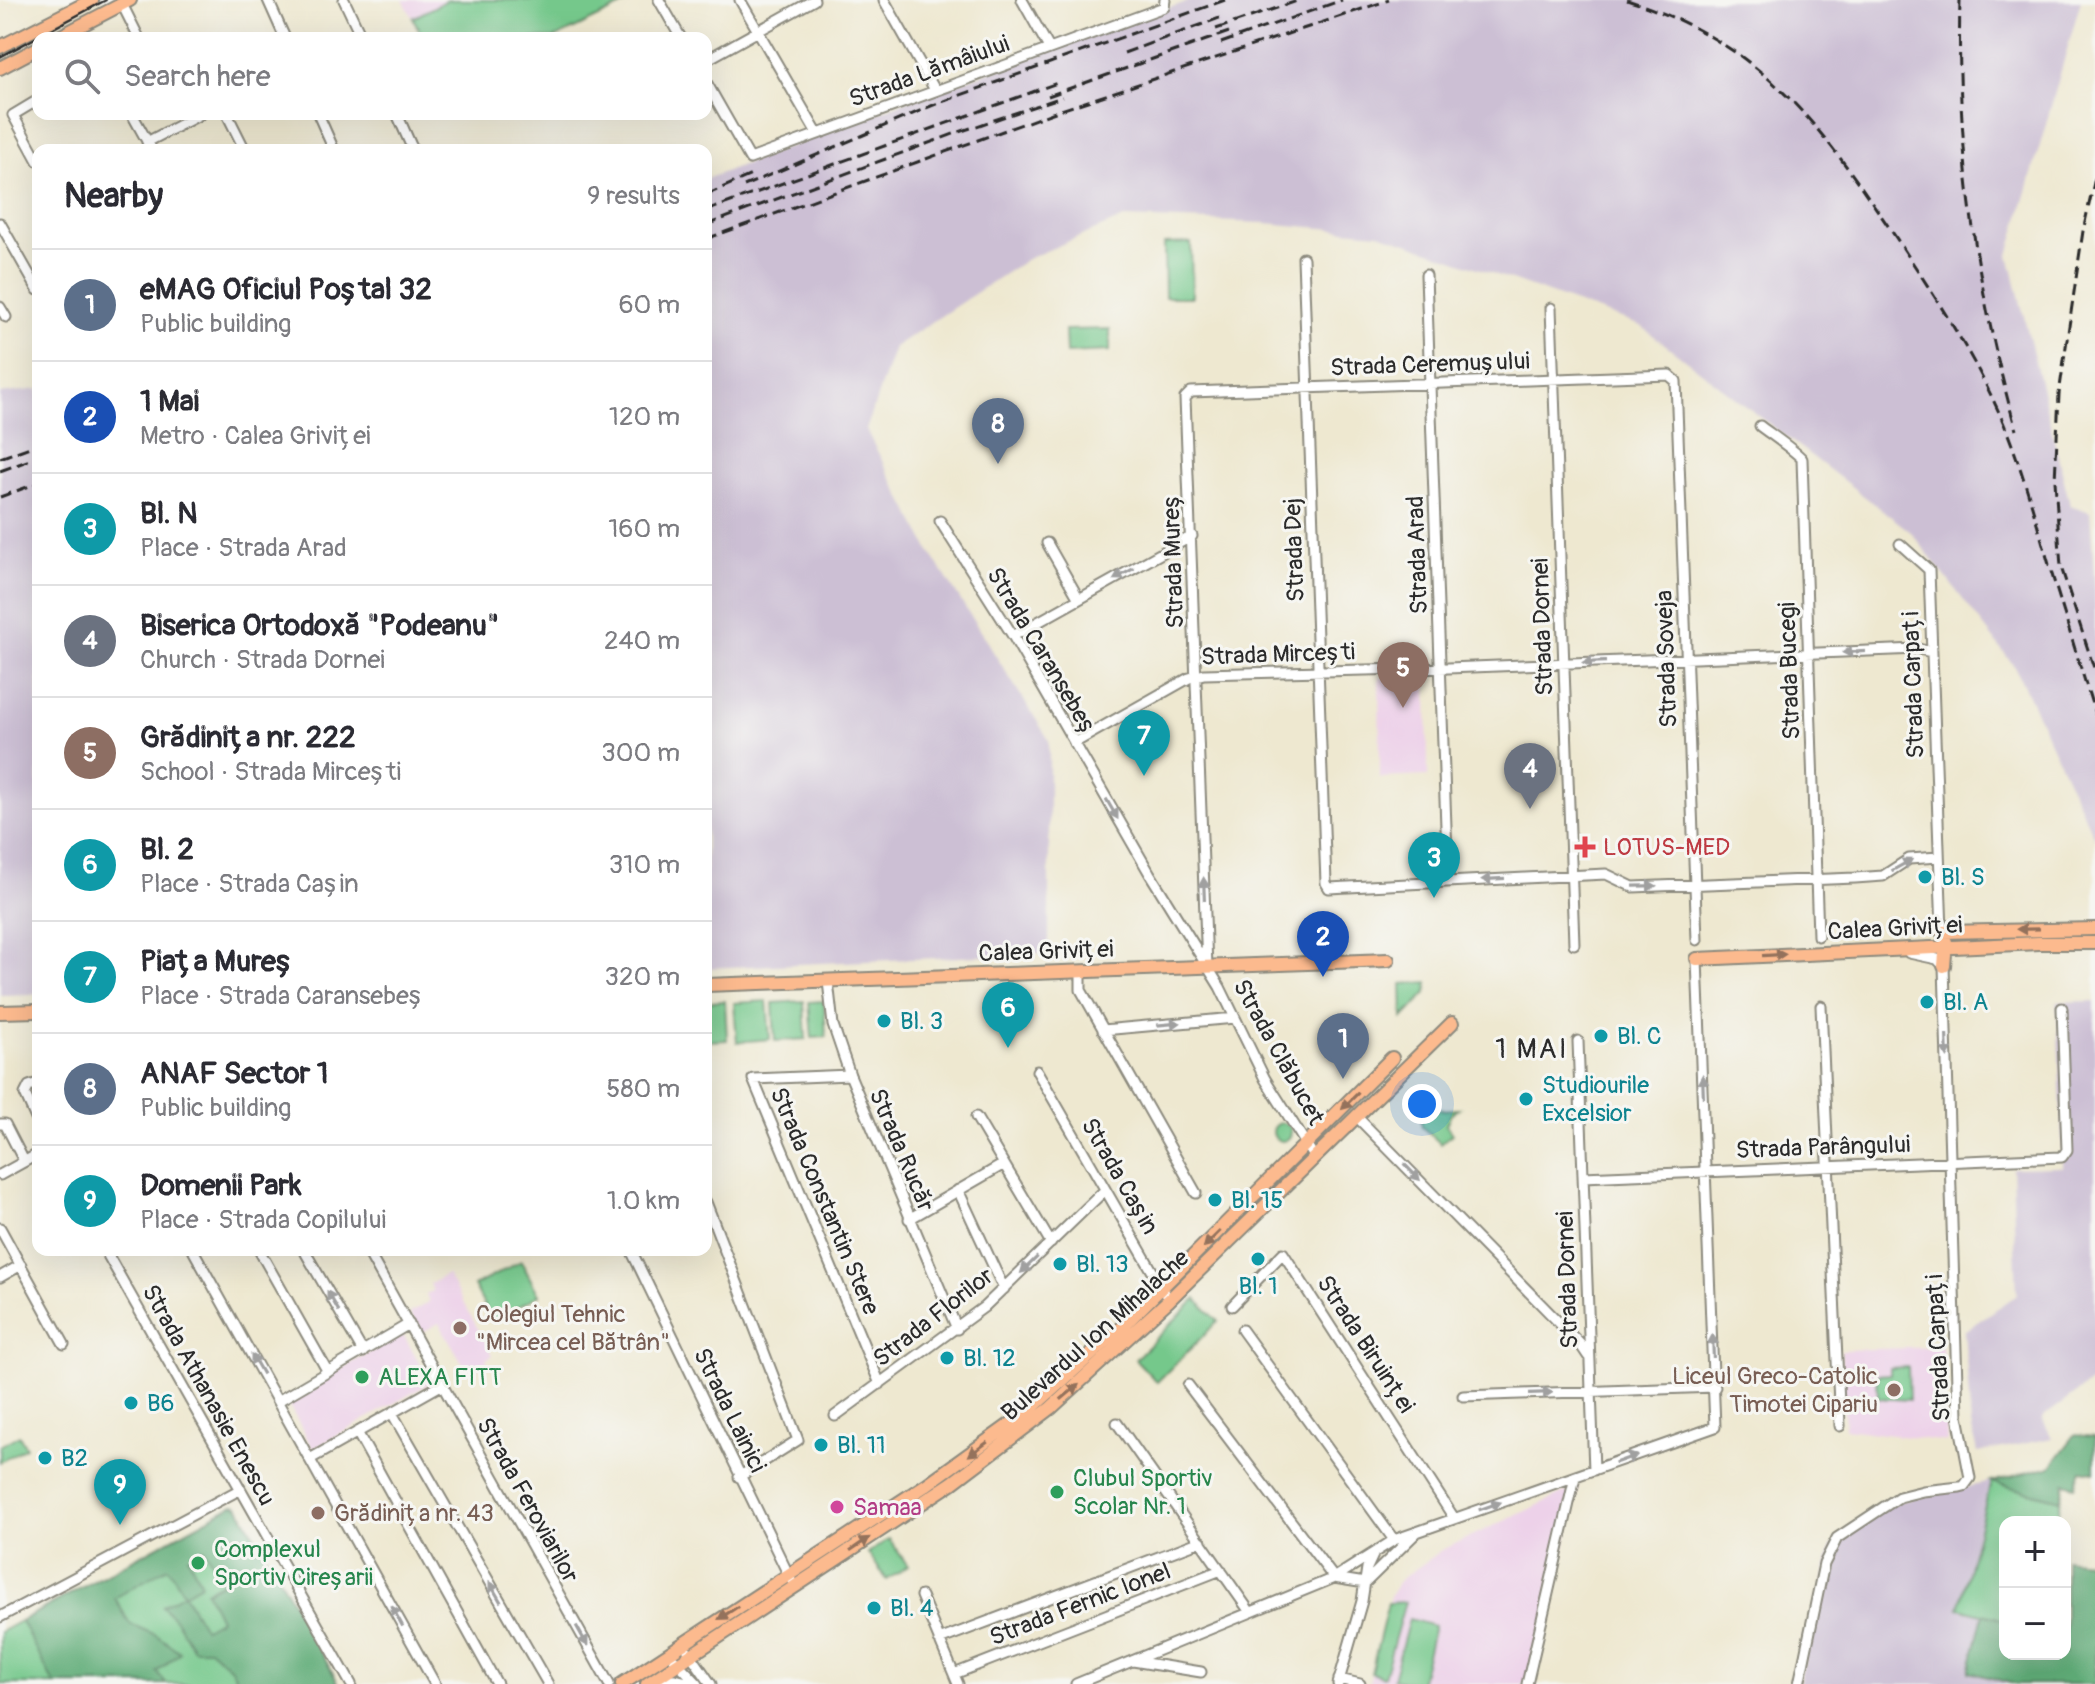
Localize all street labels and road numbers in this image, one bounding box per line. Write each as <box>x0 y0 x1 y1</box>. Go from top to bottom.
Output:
street label: Strada Lămâiului <box>845 29 1013 114</box>
street label: Strada Ceremușului <box>1330 347 1530 382</box>
street label: Strada Mureș <box>1157 493 1190 629</box>
street label: Strada Arad <box>1401 495 1434 615</box>
street label: Strada Dej <box>1278 498 1311 602</box>
street label: Strada Dornei <box>1526 558 1559 696</box>
street label: Strada Caransebeș <box>980 562 1103 740</box>
street label: Strada Soveja <box>1650 590 1683 728</box>
street label: Strada Bucegi <box>1773 602 1806 740</box>
street label: Strada Carpați <box>1896 611 1931 759</box>
street label: Strada Mircești <box>1201 637 1355 672</box>
street label: Calea Griviței <box>1827 910 1963 947</box>
street label: Calea Griviței <box>978 935 1114 968</box>
street label: Strada Clăbucet <box>1227 974 1331 1130</box>
street label: Strada Constantin Stere <box>763 1083 886 1319</box>
street label: Strada Rucăr <box>863 1084 941 1216</box>
street label: Strada Cașin <box>1075 1113 1165 1240</box>
street label: Strada Parângului <box>1735 1130 1911 1165</box>
street label: Strada Dornei <box>1551 1211 1584 1349</box>
street label: Bulevardul Ion Mihalache <box>996 1243 1195 1427</box>
street label: Strada Florilor <box>867 1261 1000 1373</box>
street label: Strada Biruinței <box>1310 1270 1421 1418</box>
street label: Strada Carpați <box>1920 1274 1957 1422</box>
street label: Strada Athanasie Enescu <box>136 1280 281 1511</box>
street label: Strada Lainici <box>687 1343 772 1477</box>
street label: Strada Feroviarilor <box>470 1413 585 1588</box>
street label: Strada Fernic Ionel <box>986 1557 1175 1652</box>

